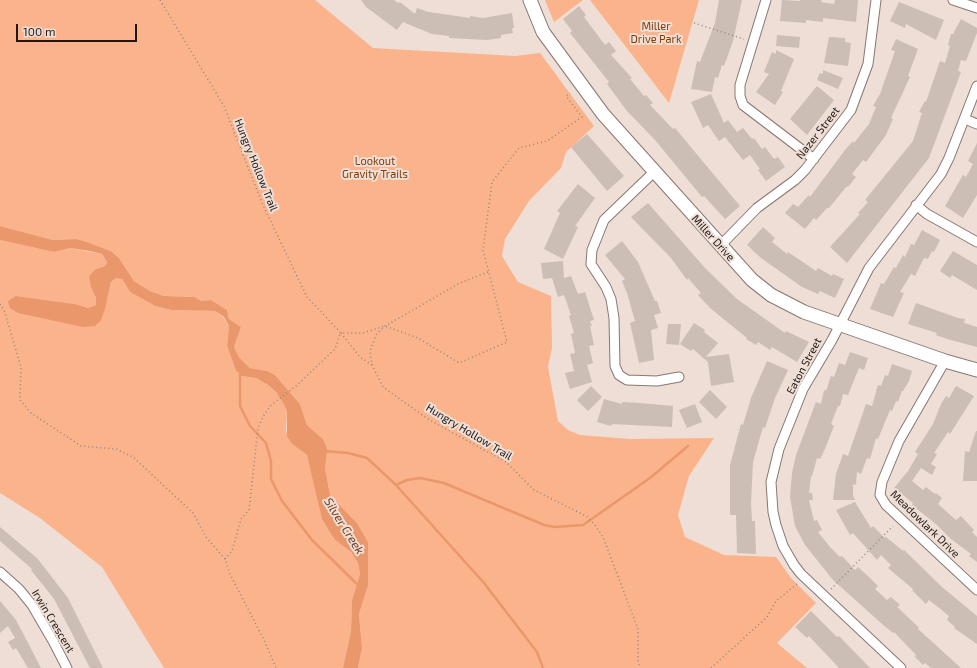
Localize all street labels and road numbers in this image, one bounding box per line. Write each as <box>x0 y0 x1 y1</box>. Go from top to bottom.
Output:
street label: Nazer Street <box>793 104 843 162</box>
street label: Hungry Hollow Trail <box>231 117 281 213</box>
street label: Miller Drive <box>689 212 737 264</box>
street label: Eaton Street <box>784 336 824 396</box>
street label: Hungry Hollow Trail <box>423 401 515 463</box>
street label: Meadowlark Drive <box>888 488 962 560</box>
street label: Irwin Crescent <box>29 587 77 655</box>

